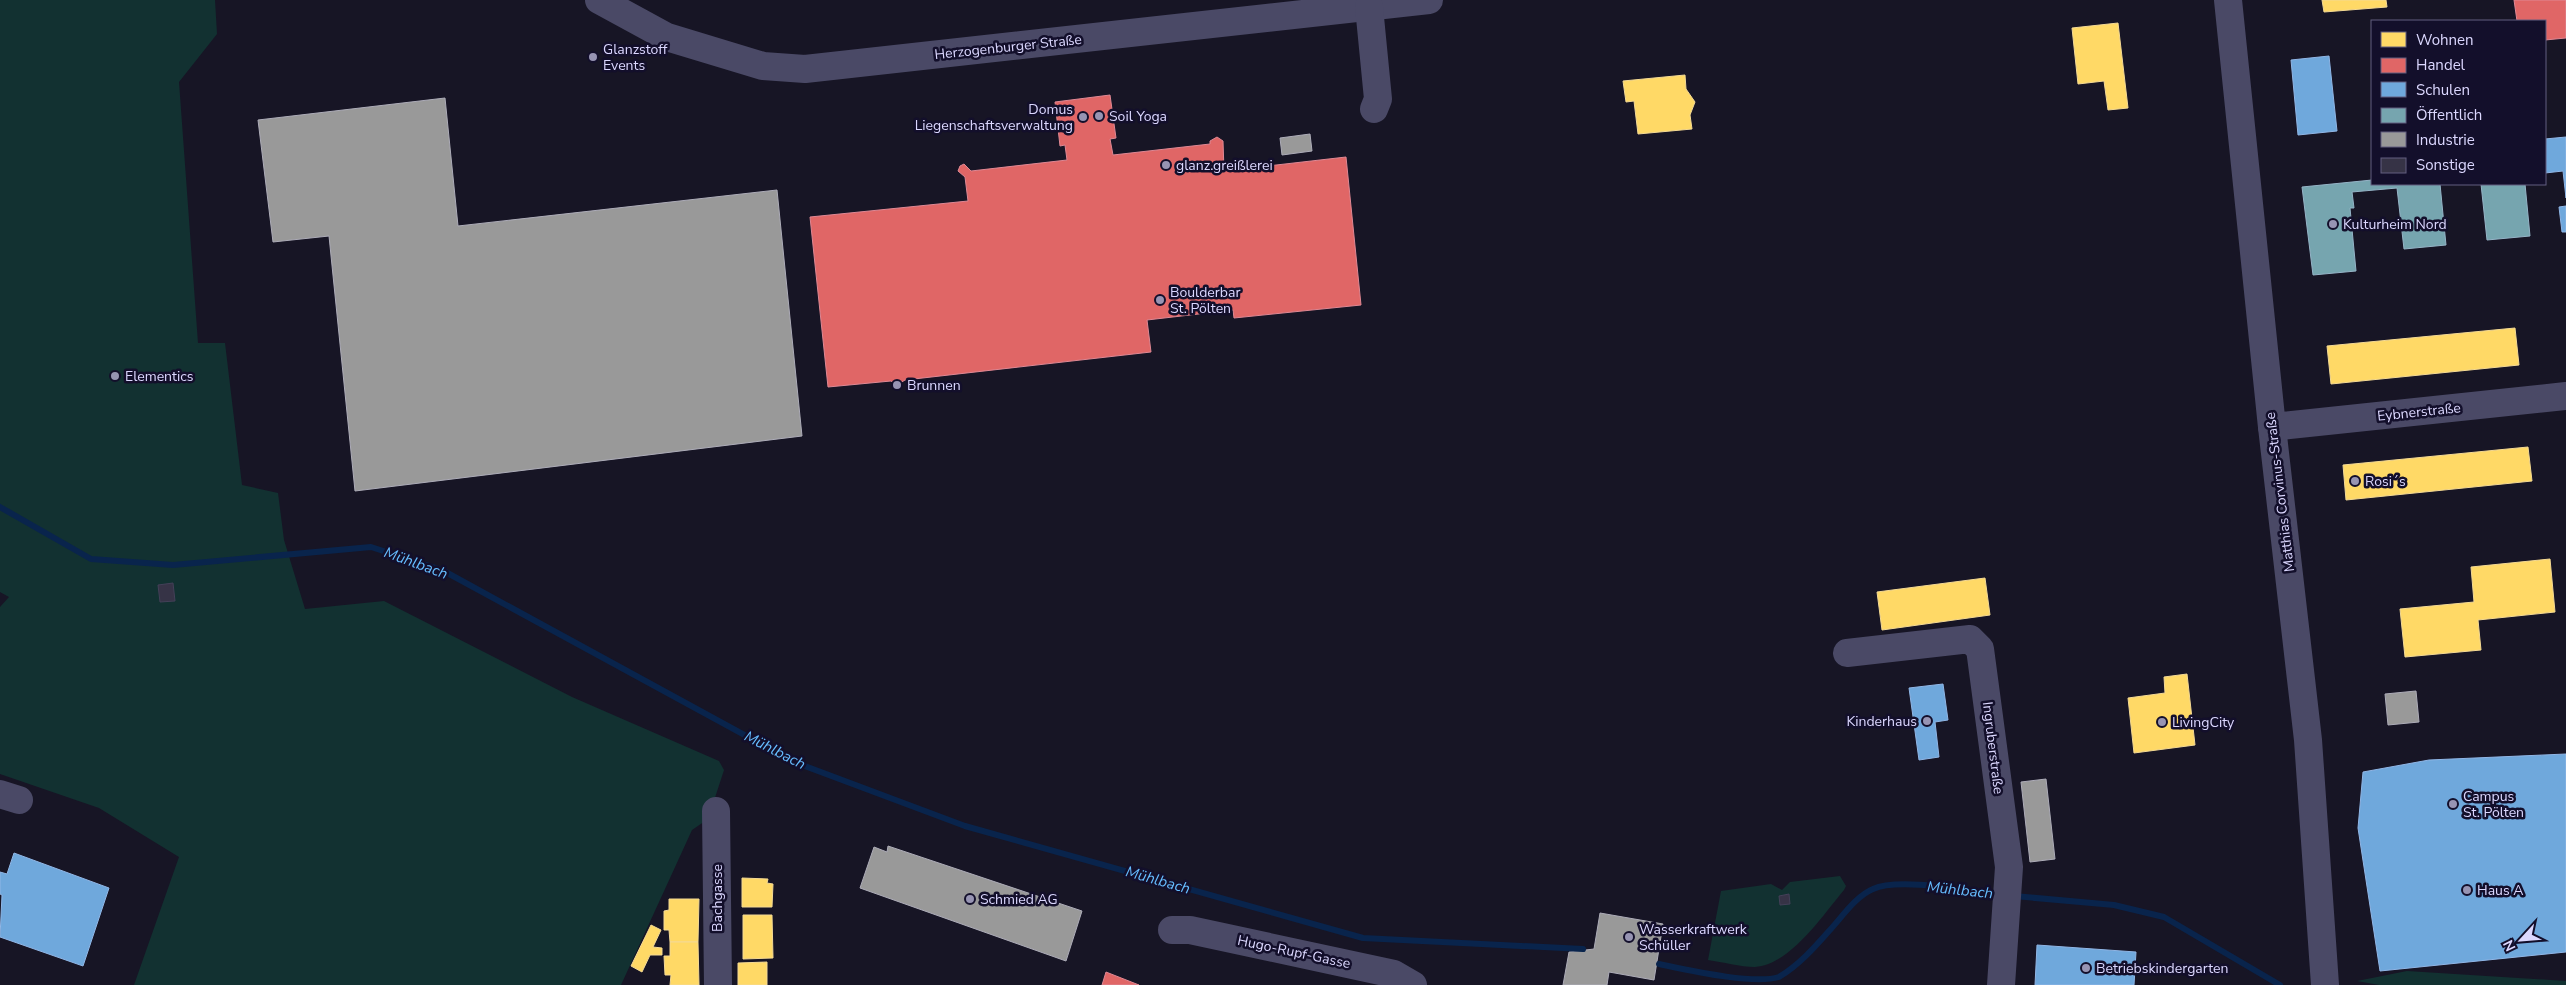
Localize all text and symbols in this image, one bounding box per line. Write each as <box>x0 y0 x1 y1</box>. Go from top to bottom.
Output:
legend <box>2371 20 2546 185</box>
street label: Herzogenburger Straße <box>933 30 1083 64</box>
text: Wohnen <box>2416 30 2474 50</box>
place label: Glanzstoff Events <box>603 40 668 75</box>
marker: Glanzstoff Events <box>587 51 599 63</box>
text: Handel <box>2416 55 2466 75</box>
text: Schulen <box>2416 80 2470 100</box>
place label: Domus Liegenschaftsverwaltung <box>915 100 1073 135</box>
text: Öffentlich <box>2416 105 2482 125</box>
place label: Soil Yoga <box>1109 107 1167 126</box>
marker: Soil Yoga <box>1093 110 1105 122</box>
marker: Domus Liegenschaftsverwaltung <box>1077 111 1089 123</box>
text: Industrie <box>2416 130 2475 150</box>
text: Sonstige <box>2416 155 2475 175</box>
place label: glanz.greißlerei <box>1176 156 1273 175</box>
marker: glanz.greißlerei <box>1160 159 1172 171</box>
place label: Kulturheim Nord <box>2343 215 2447 234</box>
marker: Kulturheim Nord <box>2327 218 2339 230</box>
place label: Boulderbar St. Pölten <box>1170 283 1240 318</box>
marker: Boulderbar St. Pölten <box>1154 294 1166 306</box>
place label: Elementics <box>125 367 194 386</box>
marker: Elementics <box>109 370 121 382</box>
place label: Brunnen <box>907 376 961 395</box>
marker: Brunnen <box>891 379 903 391</box>
street label: Eybnerstraße <box>2376 398 2462 426</box>
street label: Matthias Corvinus-Straße <box>2261 411 2299 573</box>
place label: Rosi´s <box>2365 472 2406 491</box>
marker: Rosi´s <box>2349 475 2361 487</box>
water label: Mühlbach <box>381 542 451 584</box>
street label: Ingruberstraße <box>1978 701 2008 795</box>
place label: Kinderhaus <box>1846 712 1917 731</box>
place label: LivingCity <box>2172 713 2235 732</box>
marker: Kinderhaus <box>1921 715 1933 727</box>
marker: LivingCity <box>2156 716 2168 728</box>
water label: Mühlbach <box>741 726 809 774</box>
place label: Campus St. Pölten <box>2463 787 2524 822</box>
marker: Campus St. Pölten <box>2447 798 2459 810</box>
water label: Mühlbach <box>1123 861 1193 899</box>
street label: Bachgasse <box>708 864 727 932</box>
water label: Mühlbach <box>1926 877 1994 903</box>
place label: Haus A <box>2477 881 2523 900</box>
marker: Haus A <box>2461 884 2473 896</box>
place label: Schmied AG <box>980 890 1058 909</box>
marker: Schmied AG <box>964 893 976 905</box>
north arrow <box>2496 915 2546 965</box>
place label: Wasserkraftwerk Schüller <box>1639 920 1748 955</box>
street label: Hugo-Rupf-Gasse <box>1236 931 1352 973</box>
marker: Wasserkraftwerk Schüller <box>1623 931 1635 943</box>
text: N <box>2499 937 2521 954</box>
place label: Betriebskindergarten <box>2096 959 2228 978</box>
marker: Betriebskindergarten <box>2080 962 2092 974</box>

